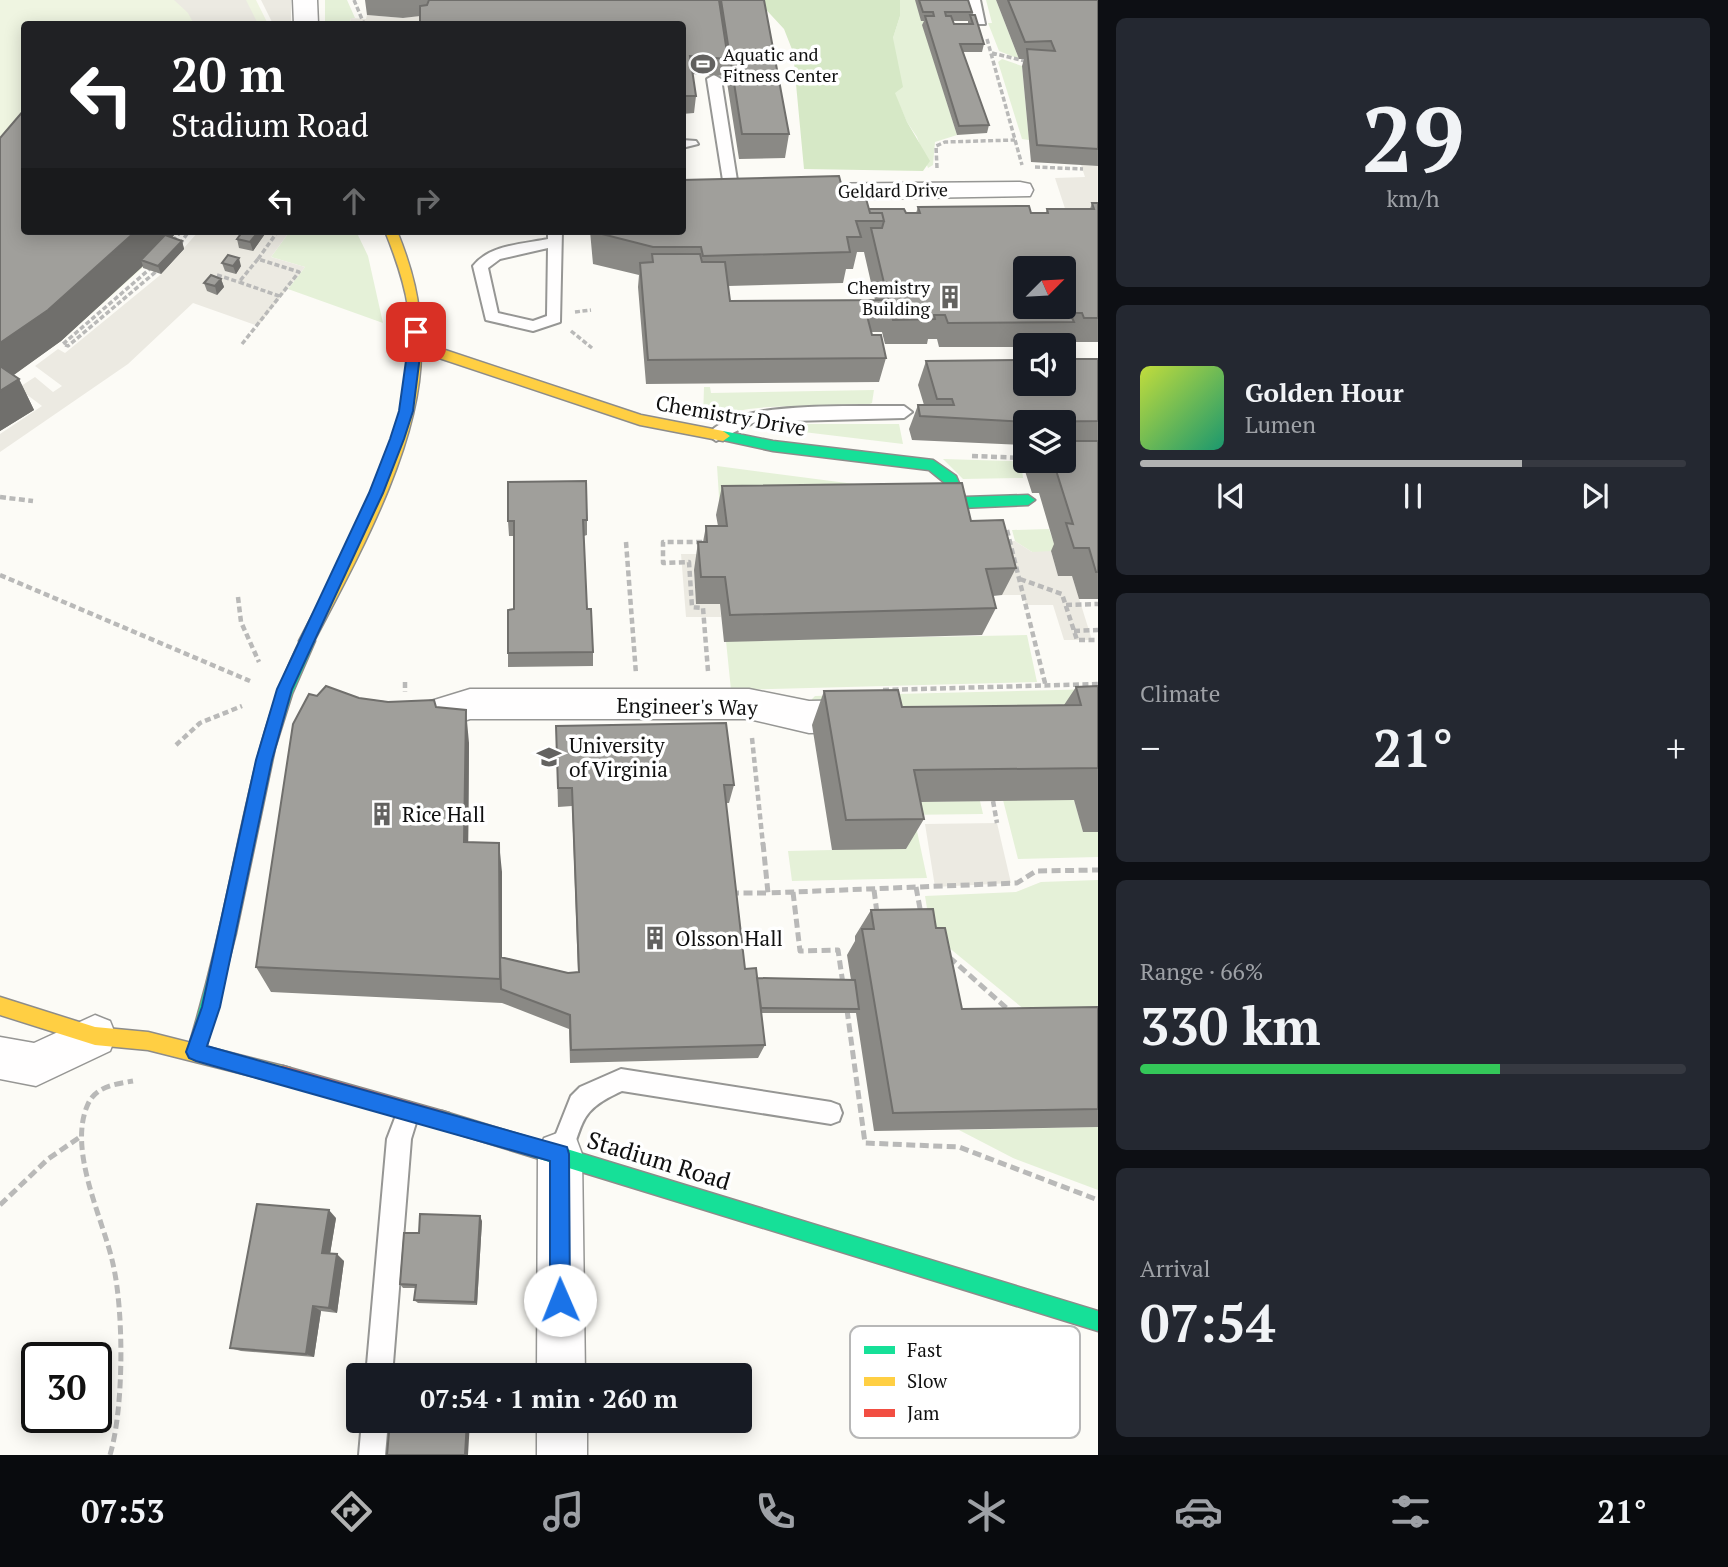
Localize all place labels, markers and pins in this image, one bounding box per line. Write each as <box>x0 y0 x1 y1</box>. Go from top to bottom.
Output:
place label: Aquatic and Fitness Center <box>723 42 838 87</box>
sports icon: Aquatic and Fitness Center <box>689 50 717 78</box>
place label: Chemistry Building <box>847 275 931 320</box>
building icon: Chemistry Building <box>936 283 964 311</box>
pin <box>386 302 446 362</box>
place label: University of Virginia <box>569 731 668 783</box>
school or university icon: University of Virginia <box>535 743 563 771</box>
building icon: Rice Hall <box>368 800 396 828</box>
place label: Rice Hall <box>402 800 485 828</box>
building icon: Olsson Hall <box>641 924 669 952</box>
place label: Olsson Hall <box>675 924 783 952</box>

